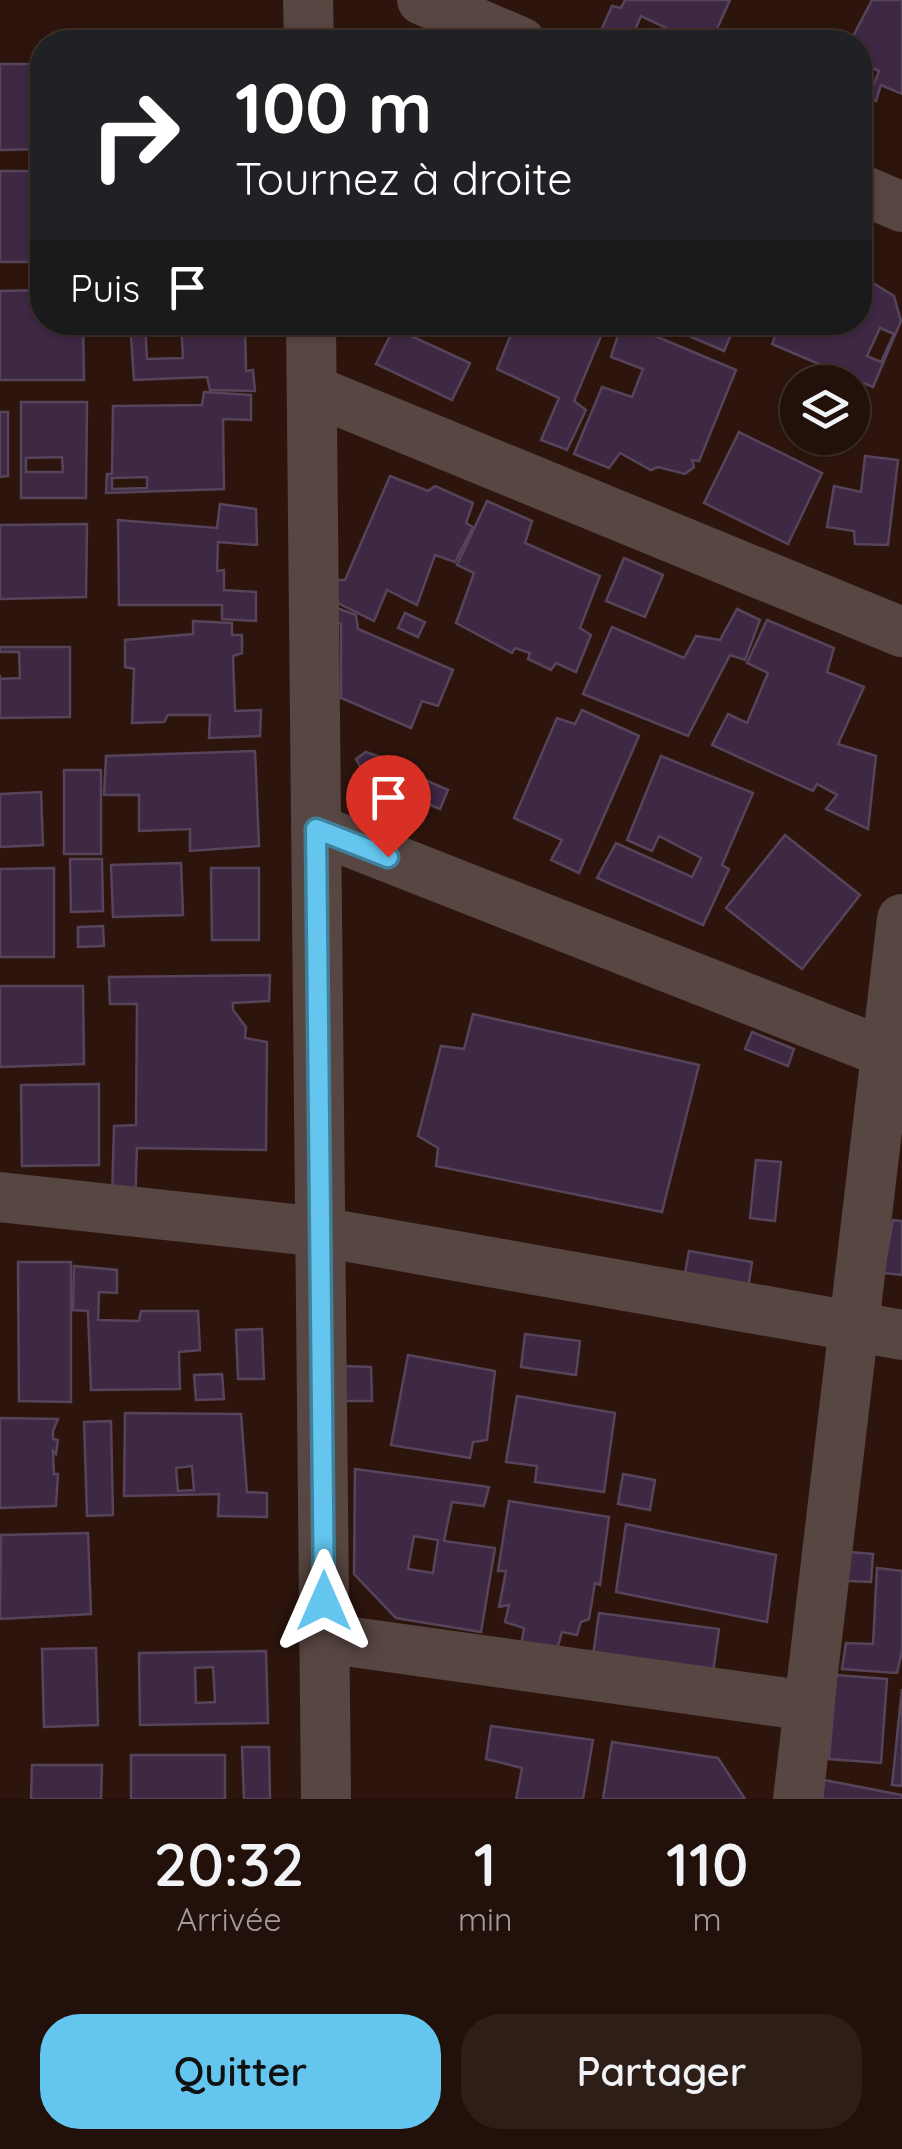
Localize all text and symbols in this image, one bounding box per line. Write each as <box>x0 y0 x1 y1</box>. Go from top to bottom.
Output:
text: 100 m <box>235 63 432 151</box>
icon: right <box>70 70 200 200</box>
text: Tournez à droite <box>235 150 573 206</box>
icon: arrive <box>160 260 215 315</box>
text: Puis <box>70 264 140 312</box>
map controls <box>780 365 870 455</box>
button: layers <box>780 365 870 455</box>
pin <box>346 755 431 858</box>
icon: arrive <box>361 770 416 825</box>
position arrow <box>272 1549 376 1653</box>
text: 20:32 <box>154 1826 304 1901</box>
text: 1 <box>474 1826 497 1901</box>
text: 110 <box>666 1826 748 1901</box>
text: Arrivée <box>176 1899 282 1939</box>
text: min <box>458 1899 512 1939</box>
text: m <box>693 1899 722 1939</box>
button: Quitter <box>40 2014 441 2129</box>
button: Partager <box>461 2014 862 2129</box>

